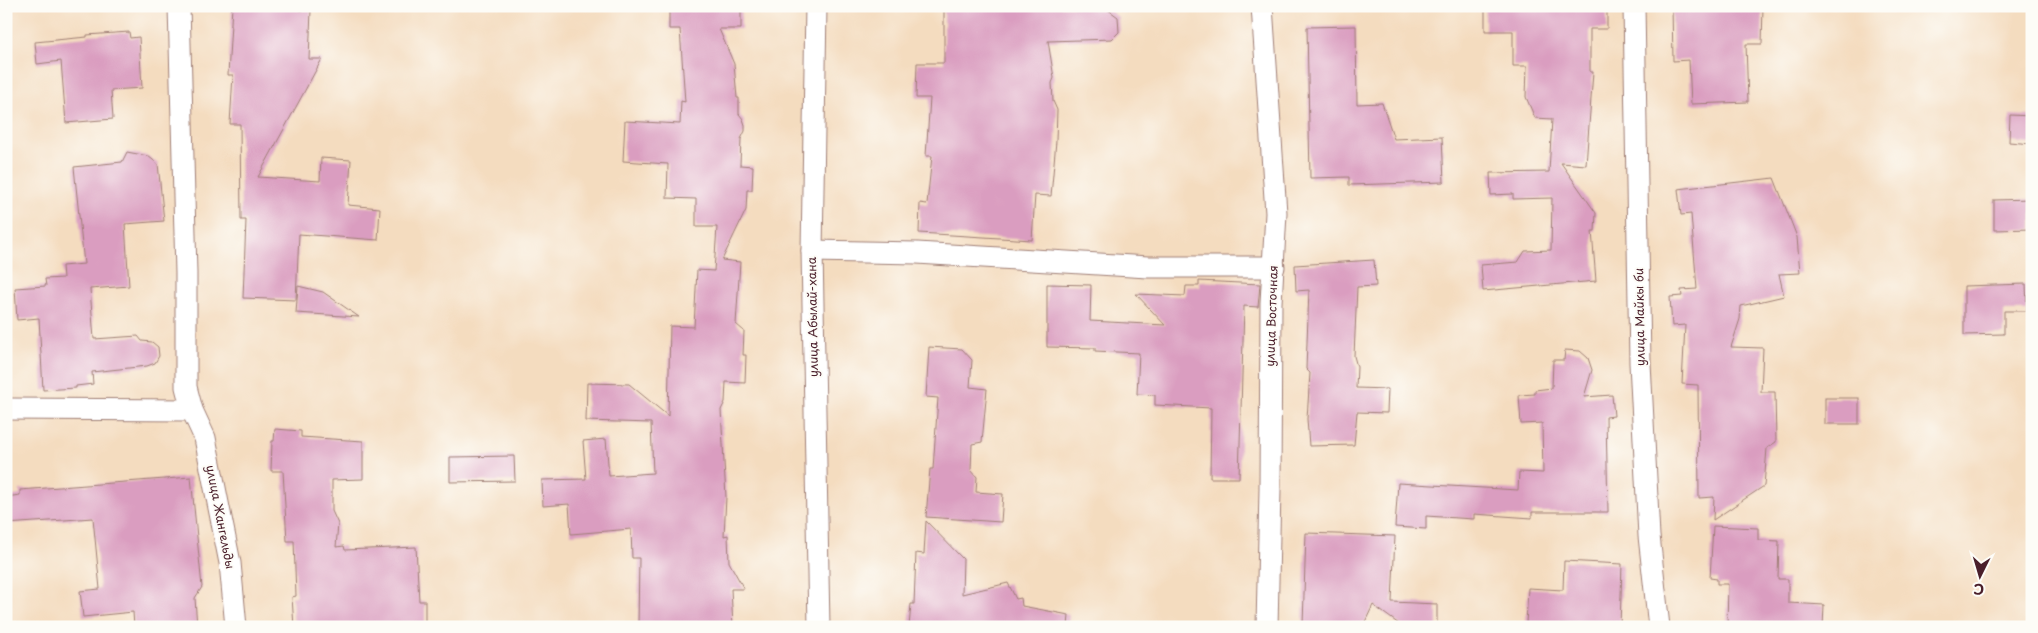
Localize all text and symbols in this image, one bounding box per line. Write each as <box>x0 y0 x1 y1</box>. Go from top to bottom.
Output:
street label: улица Абылай-хана <box>802 256 822 377</box>
street label: улица Восточная <box>1260 265 1282 367</box>
street label: улица Майкы би <box>1629 268 1649 366</box>
street label: улица Жангельды <box>202 463 240 570</box>
north arrow <box>1956 550 2006 600</box>
text: С <box>1973 579 1985 600</box>

